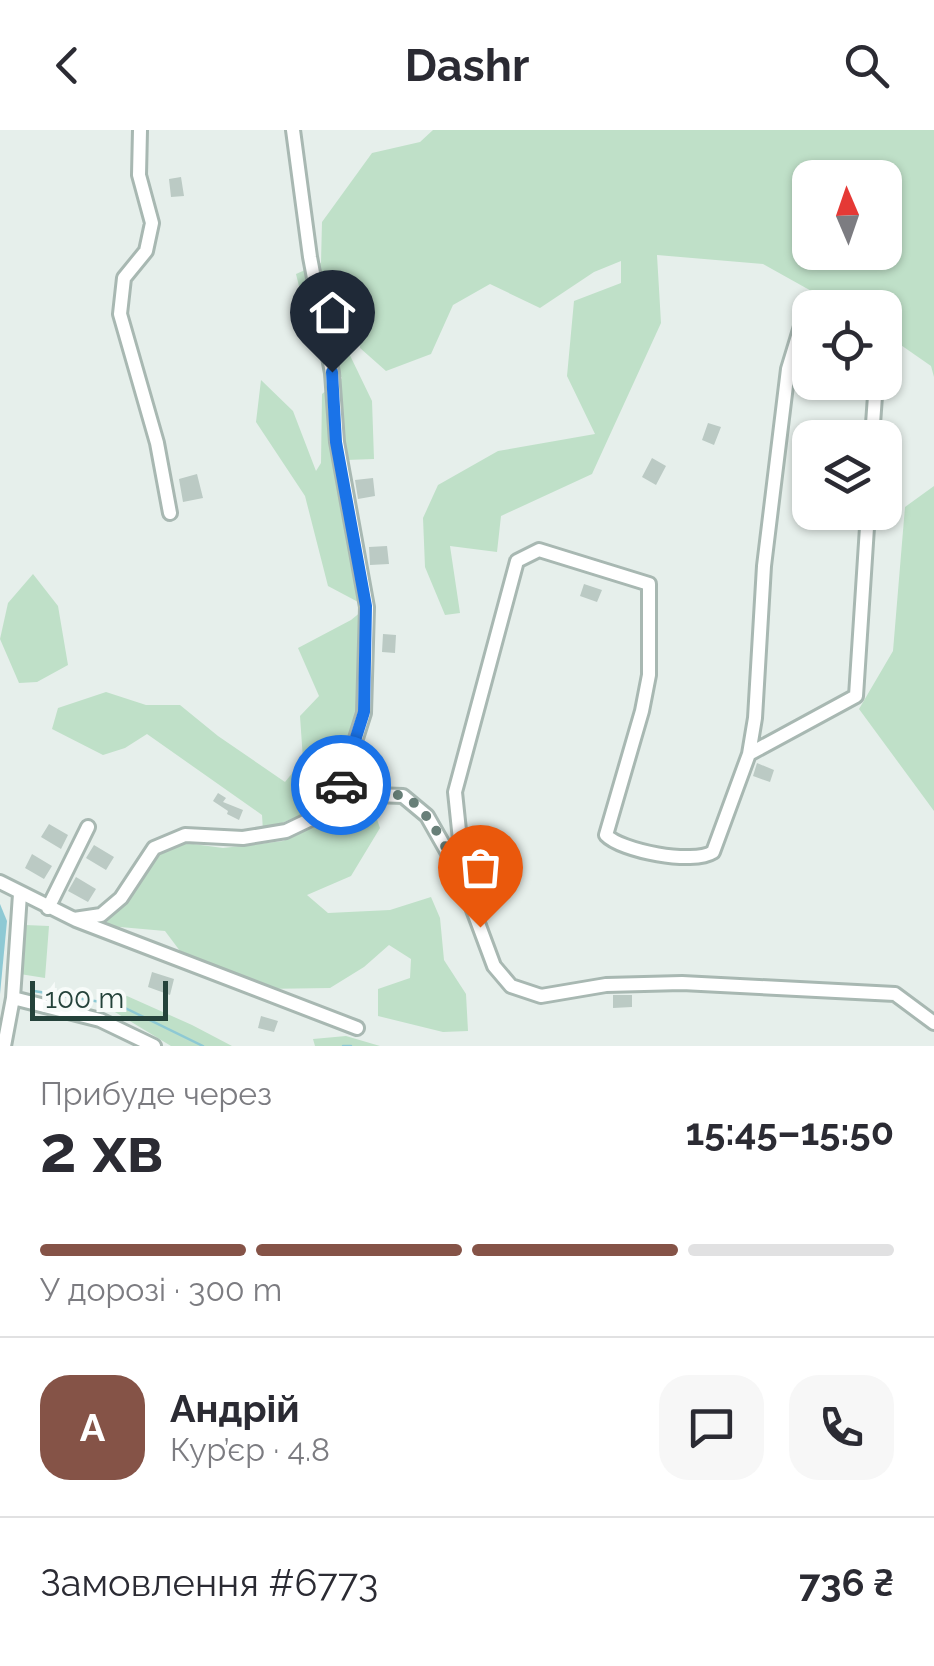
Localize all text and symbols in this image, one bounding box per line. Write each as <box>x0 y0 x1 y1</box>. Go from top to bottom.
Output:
icon: back <box>40 38 95 93</box>
icon: search <box>839 38 894 93</box>
text: Dashr <box>405 39 529 92</box>
north arrow <box>792 160 902 270</box>
map controls <box>792 160 902 530</box>
pin <box>290 270 375 373</box>
icon: home <box>305 285 360 340</box>
button: locate <box>792 290 902 400</box>
button: layers <box>792 420 902 530</box>
courier <box>291 735 391 835</box>
icon: car <box>314 758 369 813</box>
pin <box>438 825 523 928</box>
icon: bag <box>453 840 508 895</box>
scale bar <box>30 976 168 1020</box>
text: 100 m <box>45 982 124 1015</box>
text: Прибуде через <box>40 1075 272 1112</box>
text: 15:45–15:50 <box>686 1109 894 1154</box>
text: 2 хв <box>40 1111 164 1187</box>
text: У дорозі · 300 m <box>40 1271 282 1308</box>
button: chat <box>659 1375 764 1480</box>
button: phone <box>789 1375 894 1480</box>
text: Андрій <box>170 1386 300 1431</box>
text: А <box>80 1405 105 1450</box>
text: Кур’єр · 4.8 <box>170 1431 330 1468</box>
text: Замовлення #6773 <box>40 1560 378 1605</box>
text: 736 ₴ <box>799 1560 894 1605</box>

